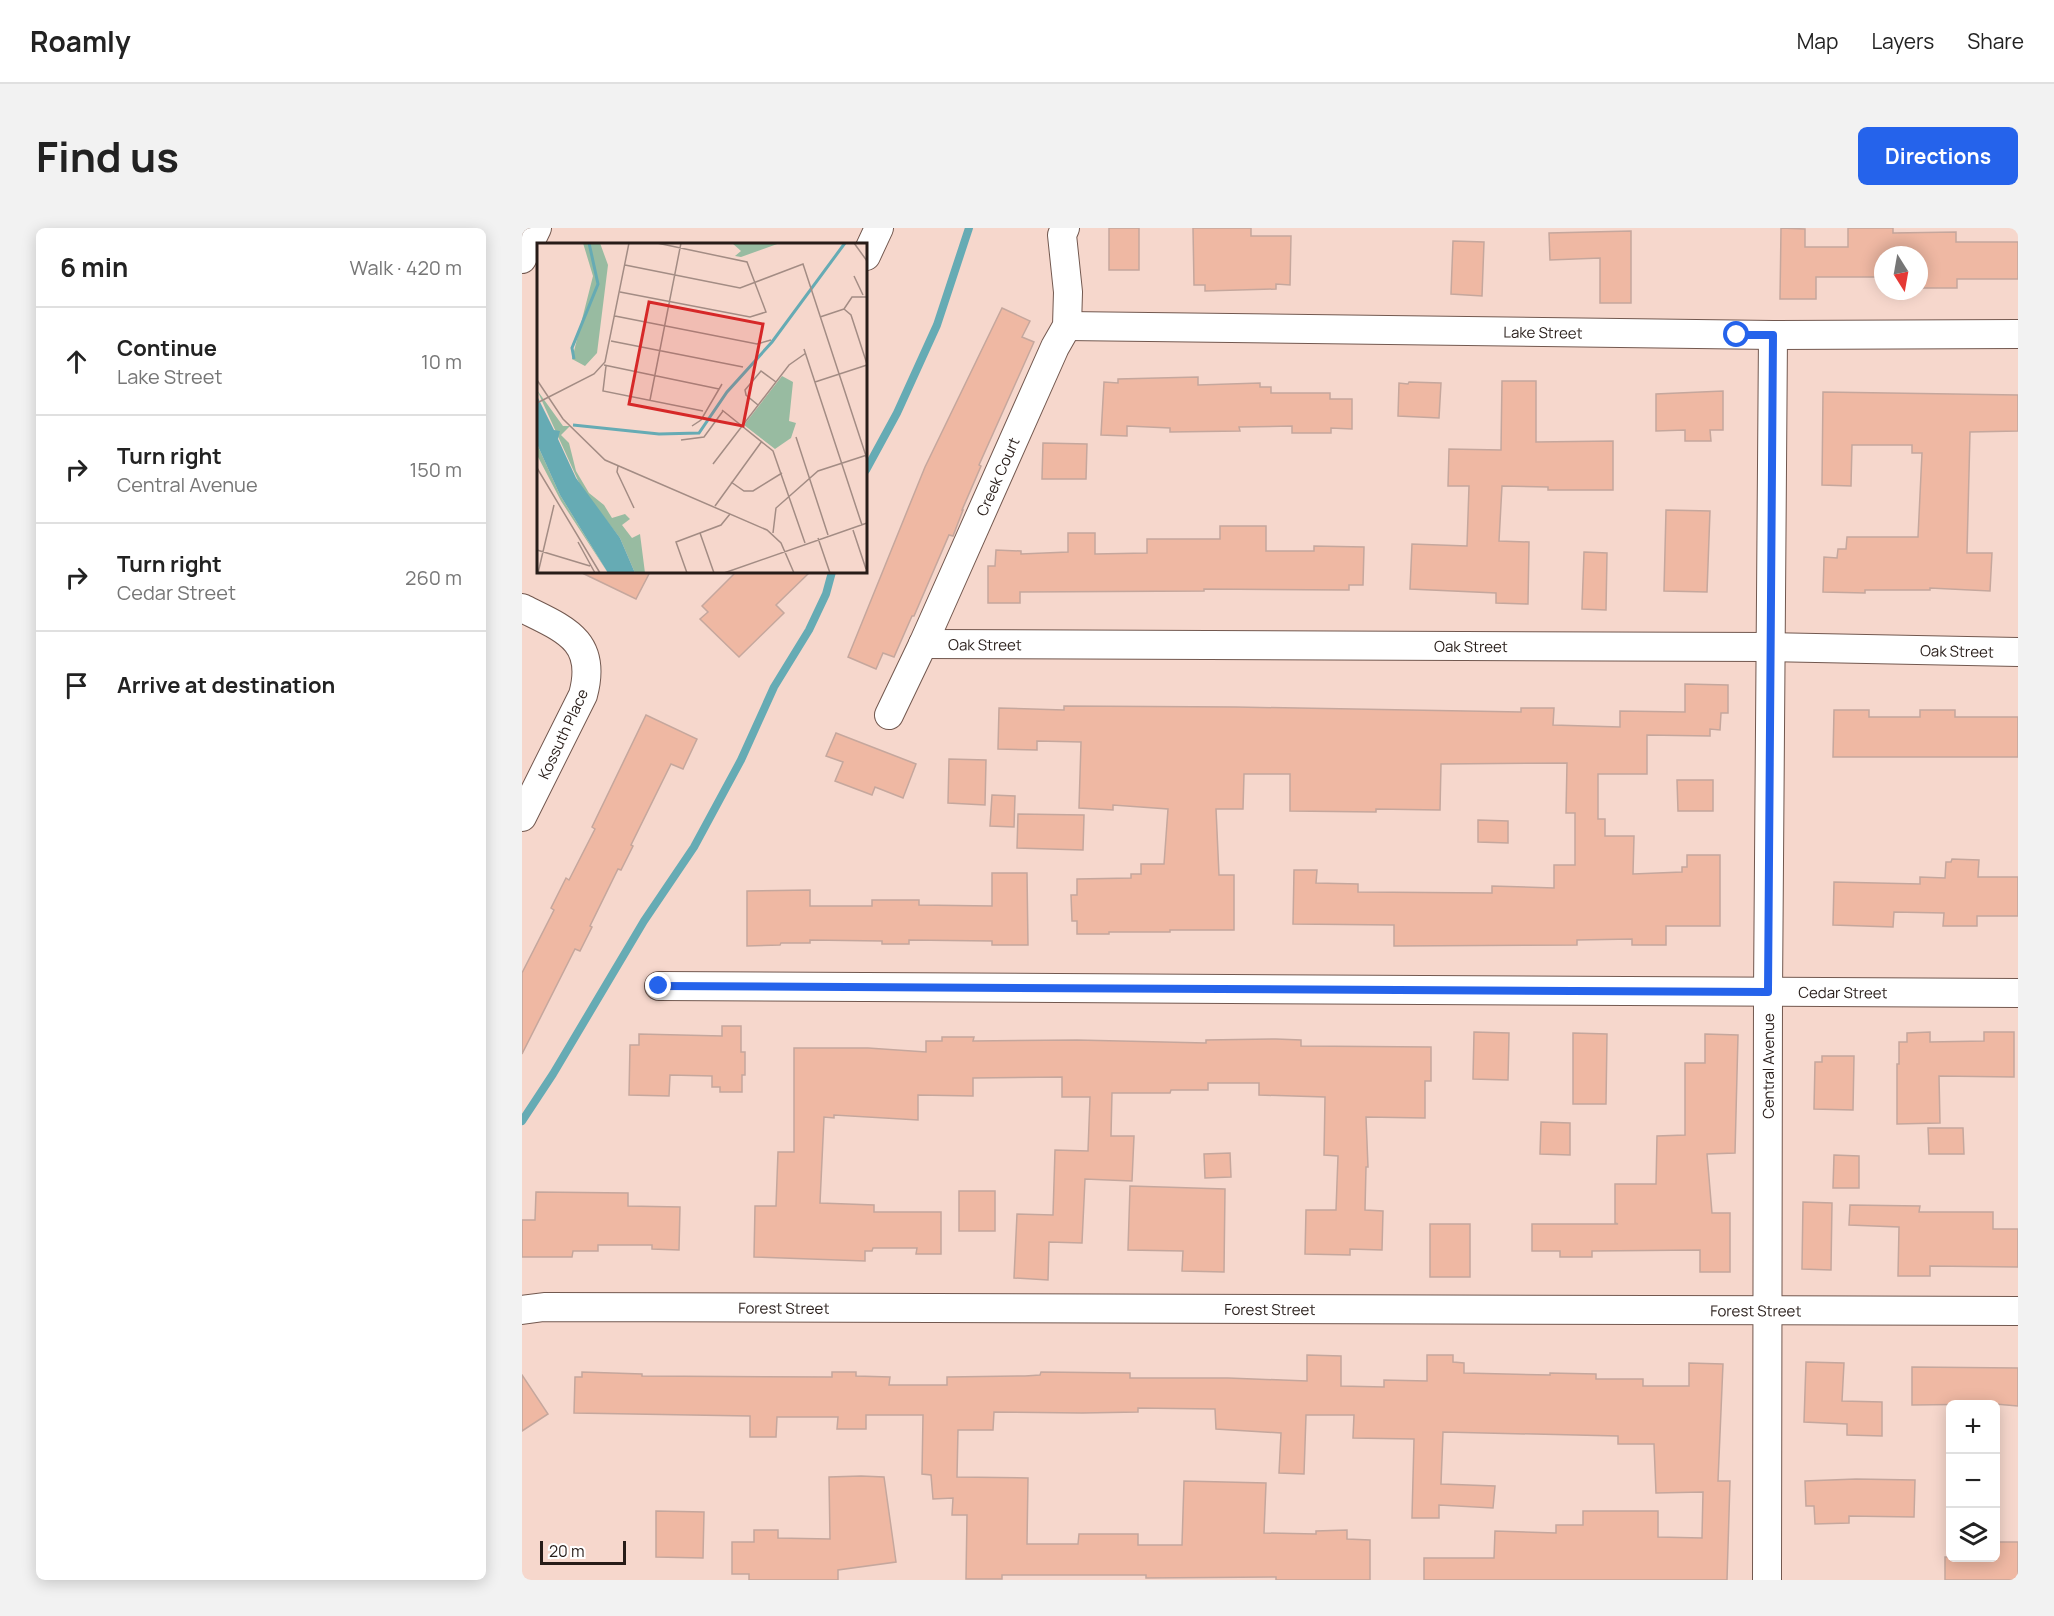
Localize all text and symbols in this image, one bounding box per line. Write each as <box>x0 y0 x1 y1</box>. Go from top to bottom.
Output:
text: Roamly <box>30 22 131 60</box>
text: Map <box>1797 27 1838 55</box>
text: Layers <box>1871 27 1934 55</box>
text: Share <box>1967 27 2024 55</box>
text: Find us <box>36 127 179 185</box>
button: Directions <box>1858 127 2018 185</box>
inset map <box>537 243 867 573</box>
north arrow <box>1874 246 1928 300</box>
text: 6 min <box>60 249 128 285</box>
text: Walk · 420 m <box>350 254 462 281</box>
street label: Lake Street <box>1503 321 1583 343</box>
route start <box>1723 321 1749 347</box>
text: Continue <box>117 333 217 363</box>
icon: ahead <box>60 345 93 378</box>
text: 10 m <box>421 348 462 375</box>
text: Lake Street <box>117 363 222 390</box>
street label: Creek Court <box>971 434 1024 519</box>
text: Turn right <box>117 441 222 471</box>
icon: right <box>60 453 93 486</box>
text: 150 m <box>409 456 462 483</box>
text: Central Avenue <box>117 471 258 498</box>
text: Turn right <box>117 549 222 579</box>
icon: right <box>60 561 93 594</box>
text: 260 m <box>405 564 462 591</box>
text: Cedar Street <box>117 579 236 606</box>
street label: Oak Street <box>948 634 1022 655</box>
street label: Oak Street <box>1434 635 1508 657</box>
street label: Oak Street <box>1920 640 1994 662</box>
icon: arrive <box>60 669 93 702</box>
text: Arrive at destination <box>117 670 335 700</box>
street label: Kossuth Place <box>533 685 593 783</box>
route end <box>645 972 671 998</box>
street label: Cedar Street <box>1798 981 1888 1003</box>
street label: Central Avenue <box>1757 1013 1778 1119</box>
street label: Forest Street <box>738 1297 829 1318</box>
street label: Forest Street <box>1224 1298 1315 1320</box>
street label: Forest Street <box>1710 1300 1801 1321</box>
map controls <box>1946 1400 2000 1562</box>
button: + <box>1946 1400 2000 1454</box>
button: − <box>1946 1454 2000 1508</box>
button: layers <box>1946 1508 2000 1562</box>
scale bar <box>540 1538 626 1566</box>
text: 20 m <box>549 1540 585 1562</box>

